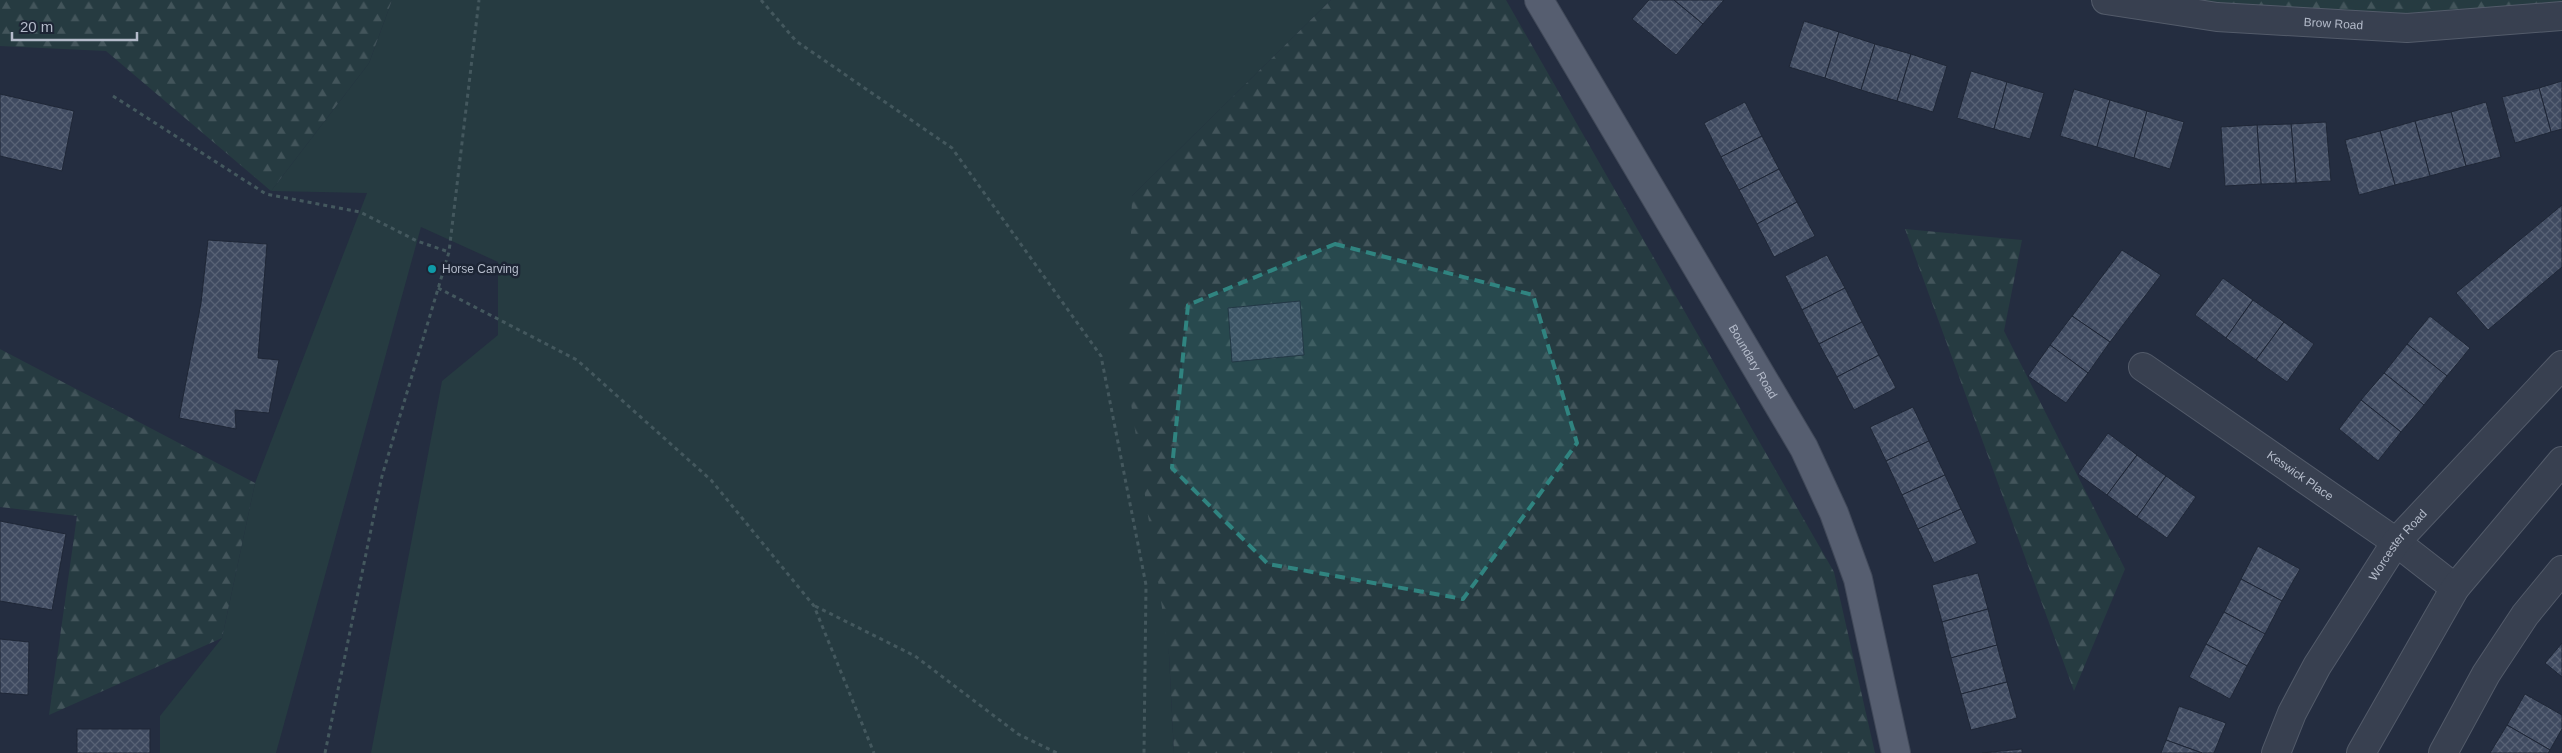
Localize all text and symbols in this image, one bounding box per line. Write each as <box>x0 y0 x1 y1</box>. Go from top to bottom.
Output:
scale bar <box>12 10 138 42</box>
street label: Brow Road <box>2303 15 2364 32</box>
text: 20 m <box>20 18 53 35</box>
place label: Horse Carving <box>442 262 519 276</box>
marker: Horse Carving <box>426 263 438 275</box>
street label: Boundary Road <box>1726 322 1780 401</box>
street label: Keswick Place <box>2264 448 2336 504</box>
street label: Worcester Road <box>2366 507 2430 583</box>

